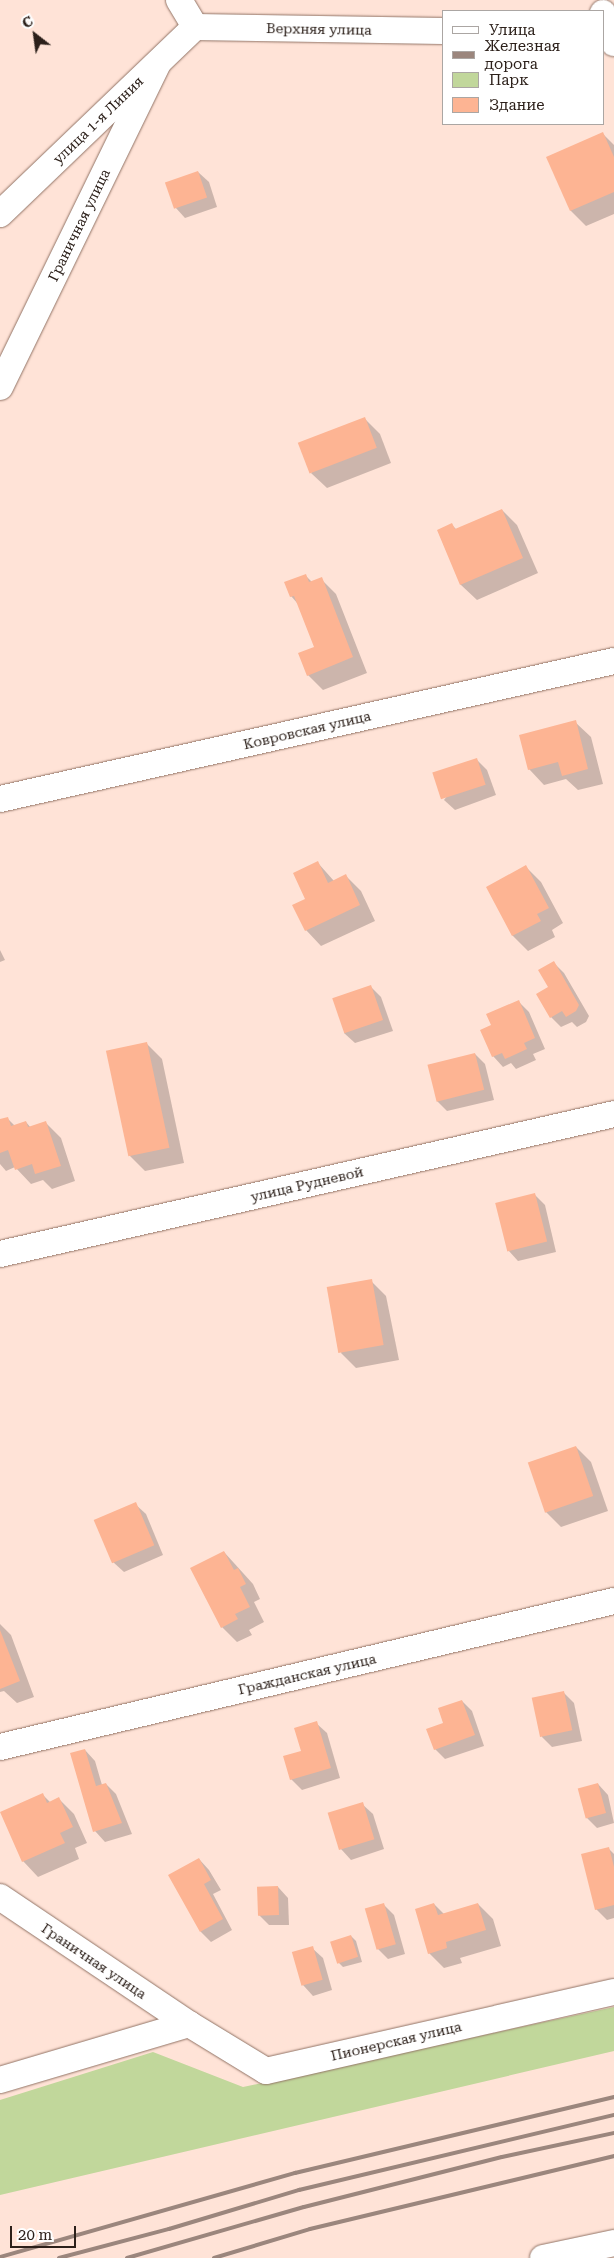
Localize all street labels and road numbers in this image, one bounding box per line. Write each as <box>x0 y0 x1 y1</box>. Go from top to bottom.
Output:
street label: Верхняя улица <box>266 20 372 38</box>
street label: улица 1-я Линия <box>49 73 147 167</box>
street label: Граничная улица <box>45 166 113 284</box>
street label: Ковровская улица <box>242 707 372 753</box>
street label: улица Рудневой <box>249 1163 365 1205</box>
street label: Гражданская улица <box>236 1650 378 1698</box>
street label: Граничная улица <box>38 1920 150 2002</box>
street label: Пионерская улица <box>329 2018 463 2064</box>

